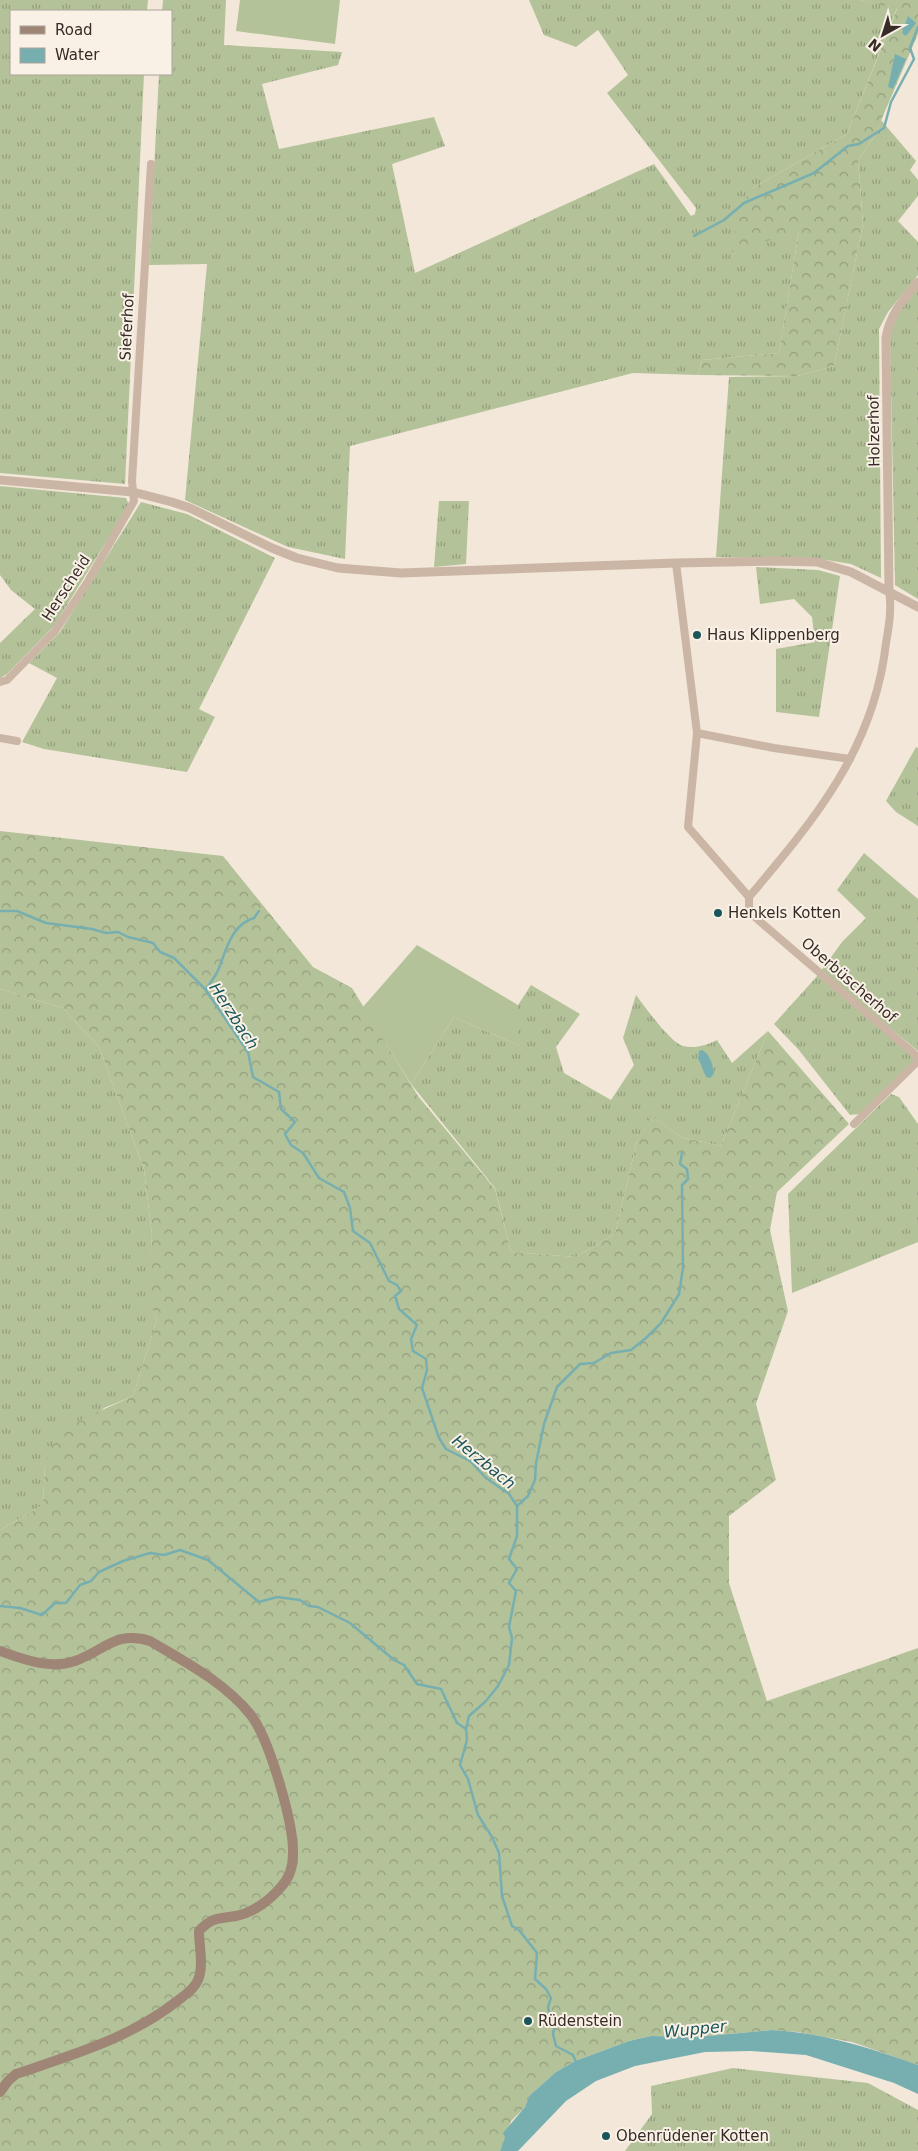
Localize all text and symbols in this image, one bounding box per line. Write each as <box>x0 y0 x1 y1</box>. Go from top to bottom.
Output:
legend <box>10 10 172 75</box>
north arrow <box>858 10 908 60</box>
text: Road <box>55 21 93 39</box>
text: N <box>865 35 884 55</box>
text: Water <box>55 46 100 64</box>
street label: Sieferhof <box>116 292 138 361</box>
street label: Holzerhof <box>864 394 884 467</box>
street label: Herscheid <box>38 552 94 624</box>
place label: Haus Klippenberg <box>707 626 840 644</box>
marker: Haus Klippenberg <box>691 629 703 641</box>
place label: Henkels Kotten <box>728 904 841 922</box>
marker: Henkels Kotten <box>712 907 724 919</box>
street label: Oberbüscherhof <box>798 934 901 1027</box>
water label: Herzbach <box>205 979 263 1053</box>
water label: Herzbach <box>449 1431 519 1493</box>
place label: Rüdenstein <box>538 2012 622 2030</box>
marker: Rüdenstein <box>522 2015 534 2027</box>
water label: Wupper <box>663 2016 729 2042</box>
place label: Obenrüdener Kotten <box>616 2127 769 2145</box>
marker: Obenrüdener Kotten <box>600 2130 612 2142</box>

